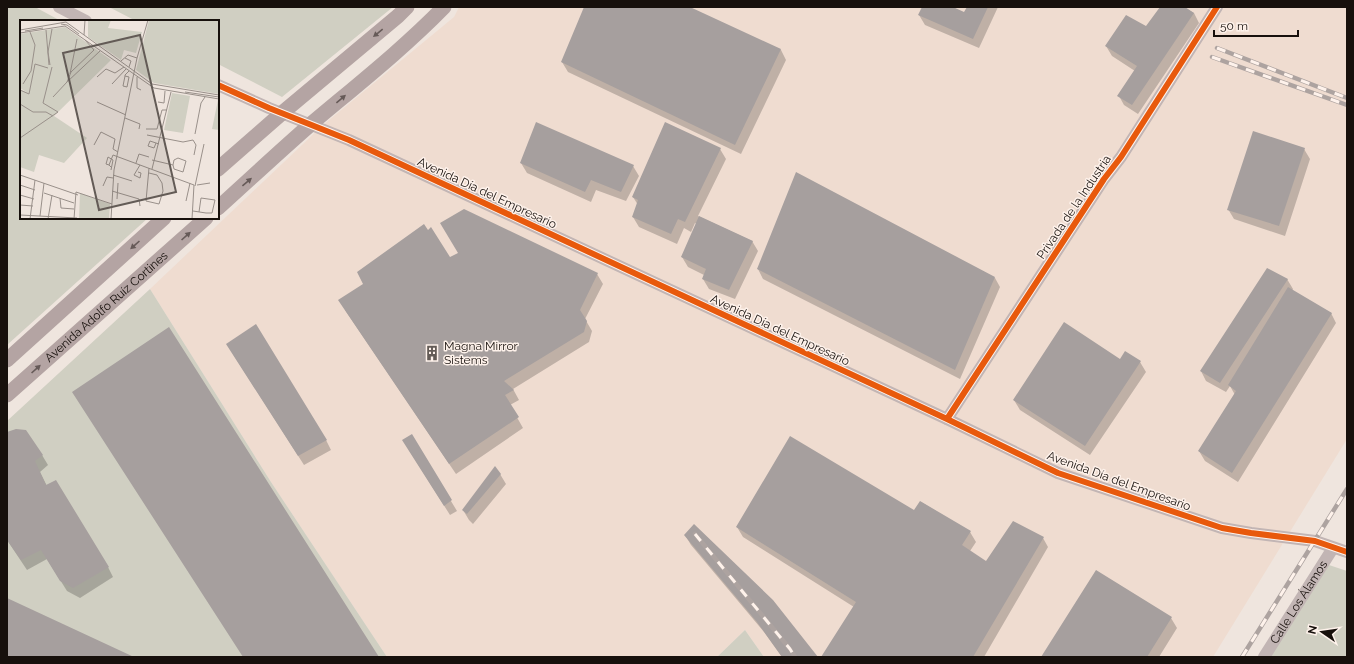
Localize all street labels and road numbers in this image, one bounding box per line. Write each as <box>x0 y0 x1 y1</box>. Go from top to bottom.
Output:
street label: Privada de la Industria <box>1034 152 1114 262</box>
street label: Avenida Día del Empresario <box>415 155 559 231</box>
street label: Avenida Adolfo Ruíz Cortines <box>42 248 171 365</box>
street label: Avenida Día del Empresario <box>708 292 852 368</box>
street label: Avenida Día del Empresario <box>1045 448 1193 514</box>
street label: Calle Los Álamos <box>1267 558 1330 646</box>

